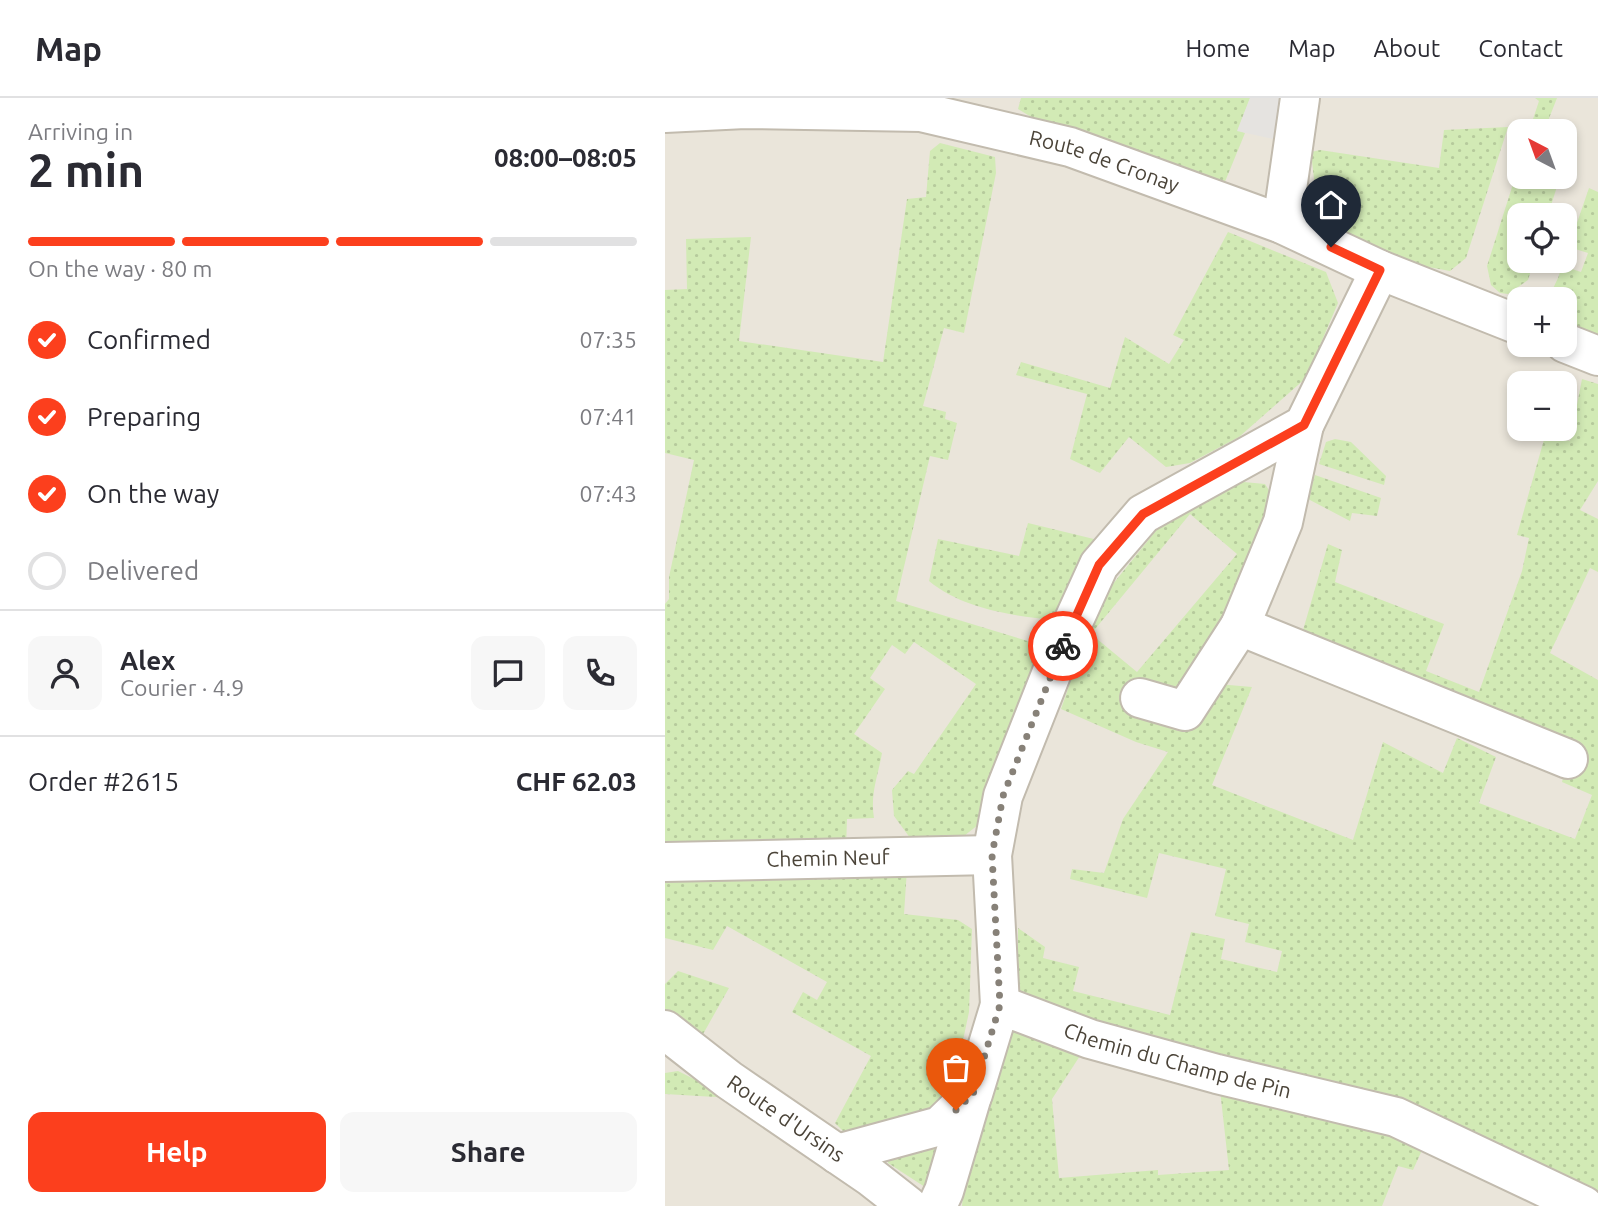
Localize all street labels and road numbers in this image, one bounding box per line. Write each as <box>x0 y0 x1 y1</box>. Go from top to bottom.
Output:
street label: Route de Cronay <box>1027 125 1183 197</box>
street label: Chemin Neuf <box>766 844 891 871</box>
street label: Chemin du Champ de Pin <box>1061 1017 1294 1102</box>
street label: Route d'Ursins <box>723 1069 850 1167</box>

